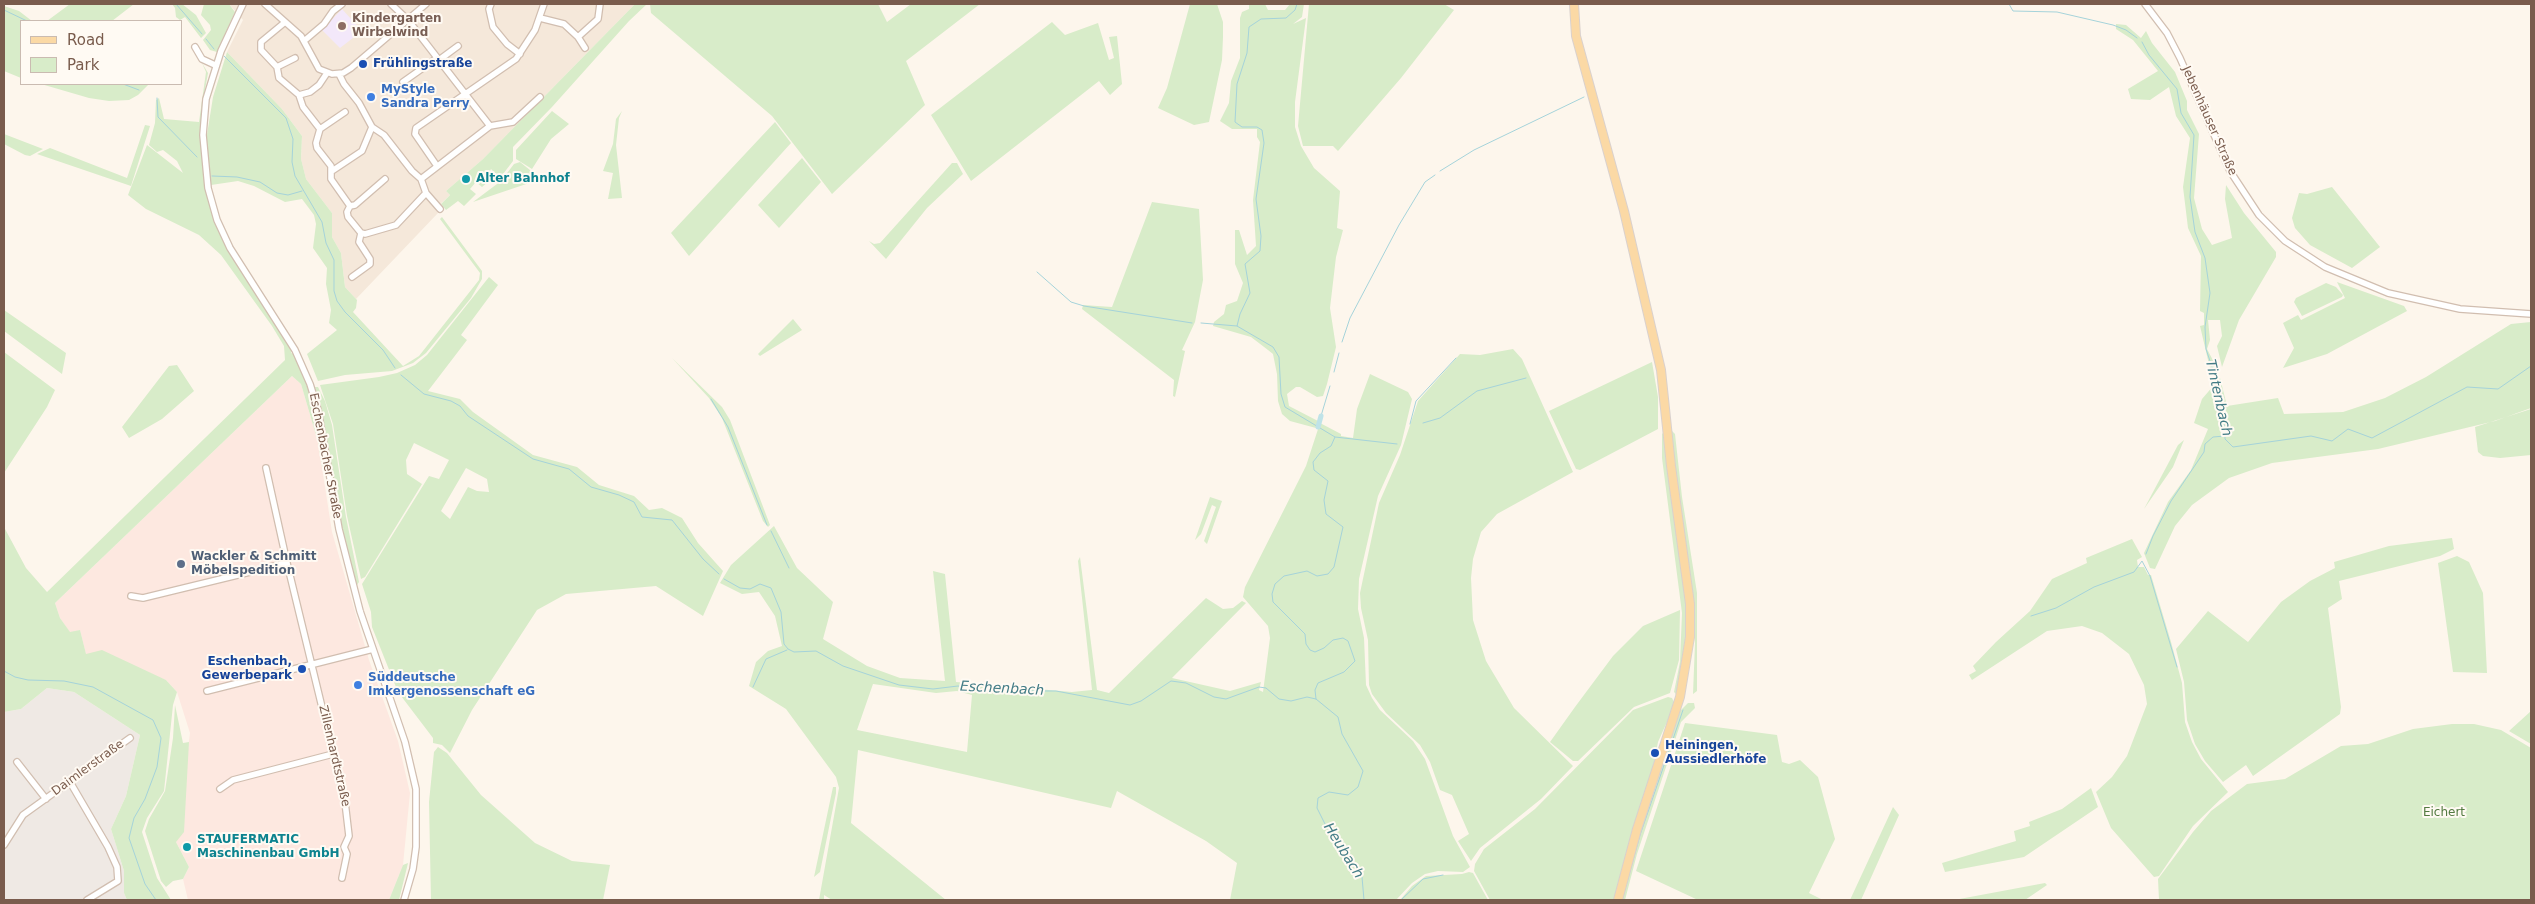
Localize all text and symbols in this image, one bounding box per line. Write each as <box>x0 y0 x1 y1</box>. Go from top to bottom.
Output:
place label: Kindergarten Wirbelwind <box>352 12 442 40</box>
legend <box>20 20 182 85</box>
marker: Kindergarten Wirbelwind <box>336 20 348 32</box>
text: Road <box>67 31 105 49</box>
text: Park <box>67 56 99 74</box>
place label: Frühlingstraße <box>373 57 472 71</box>
marker: Frühlingstraße <box>357 58 369 70</box>
street label: Jebenhäuser Straße <box>2178 64 2240 178</box>
place label: MyStyle Sandra Perry <box>381 83 470 111</box>
marker: MyStyle Sandra Perry <box>365 91 377 103</box>
place label: Alter Bahnhof <box>476 172 570 186</box>
marker: Alter Bahnhof <box>460 173 472 185</box>
water label: Tintenbach <box>2201 358 2235 438</box>
street label: Eschenbacher Straße <box>306 392 344 520</box>
place label: Wackler & Schmitt Möbelspedition <box>191 550 316 578</box>
marker: Wackler & Schmitt Möbelspedition <box>175 558 187 570</box>
place label: Eschenbach, Gewerbepark <box>202 655 292 683</box>
marker: Eschenbach, Gewerbepark <box>296 663 308 675</box>
place label: Süddeutsche Imkergenossenschaft eG <box>368 671 535 699</box>
water label: Eschenbach <box>960 678 1044 700</box>
marker: Süddeutsche Imkergenossenschaft eG <box>352 679 364 691</box>
street label: Zillenhardtstraße <box>315 704 353 808</box>
street label: Daimlerstraße <box>49 737 127 799</box>
place label: Heiningen, Aussiedlerhöfe <box>1665 739 1766 767</box>
marker: Heiningen, Aussiedlerhöfe <box>1649 747 1661 759</box>
park label: Eichert <box>2423 806 2465 820</box>
water label: Heubach <box>1319 820 1367 882</box>
place label: STAUFERMATIC Maschinenbau GmbH <box>197 833 340 861</box>
marker: STAUFERMATIC Maschinenbau GmbH <box>181 841 193 853</box>

